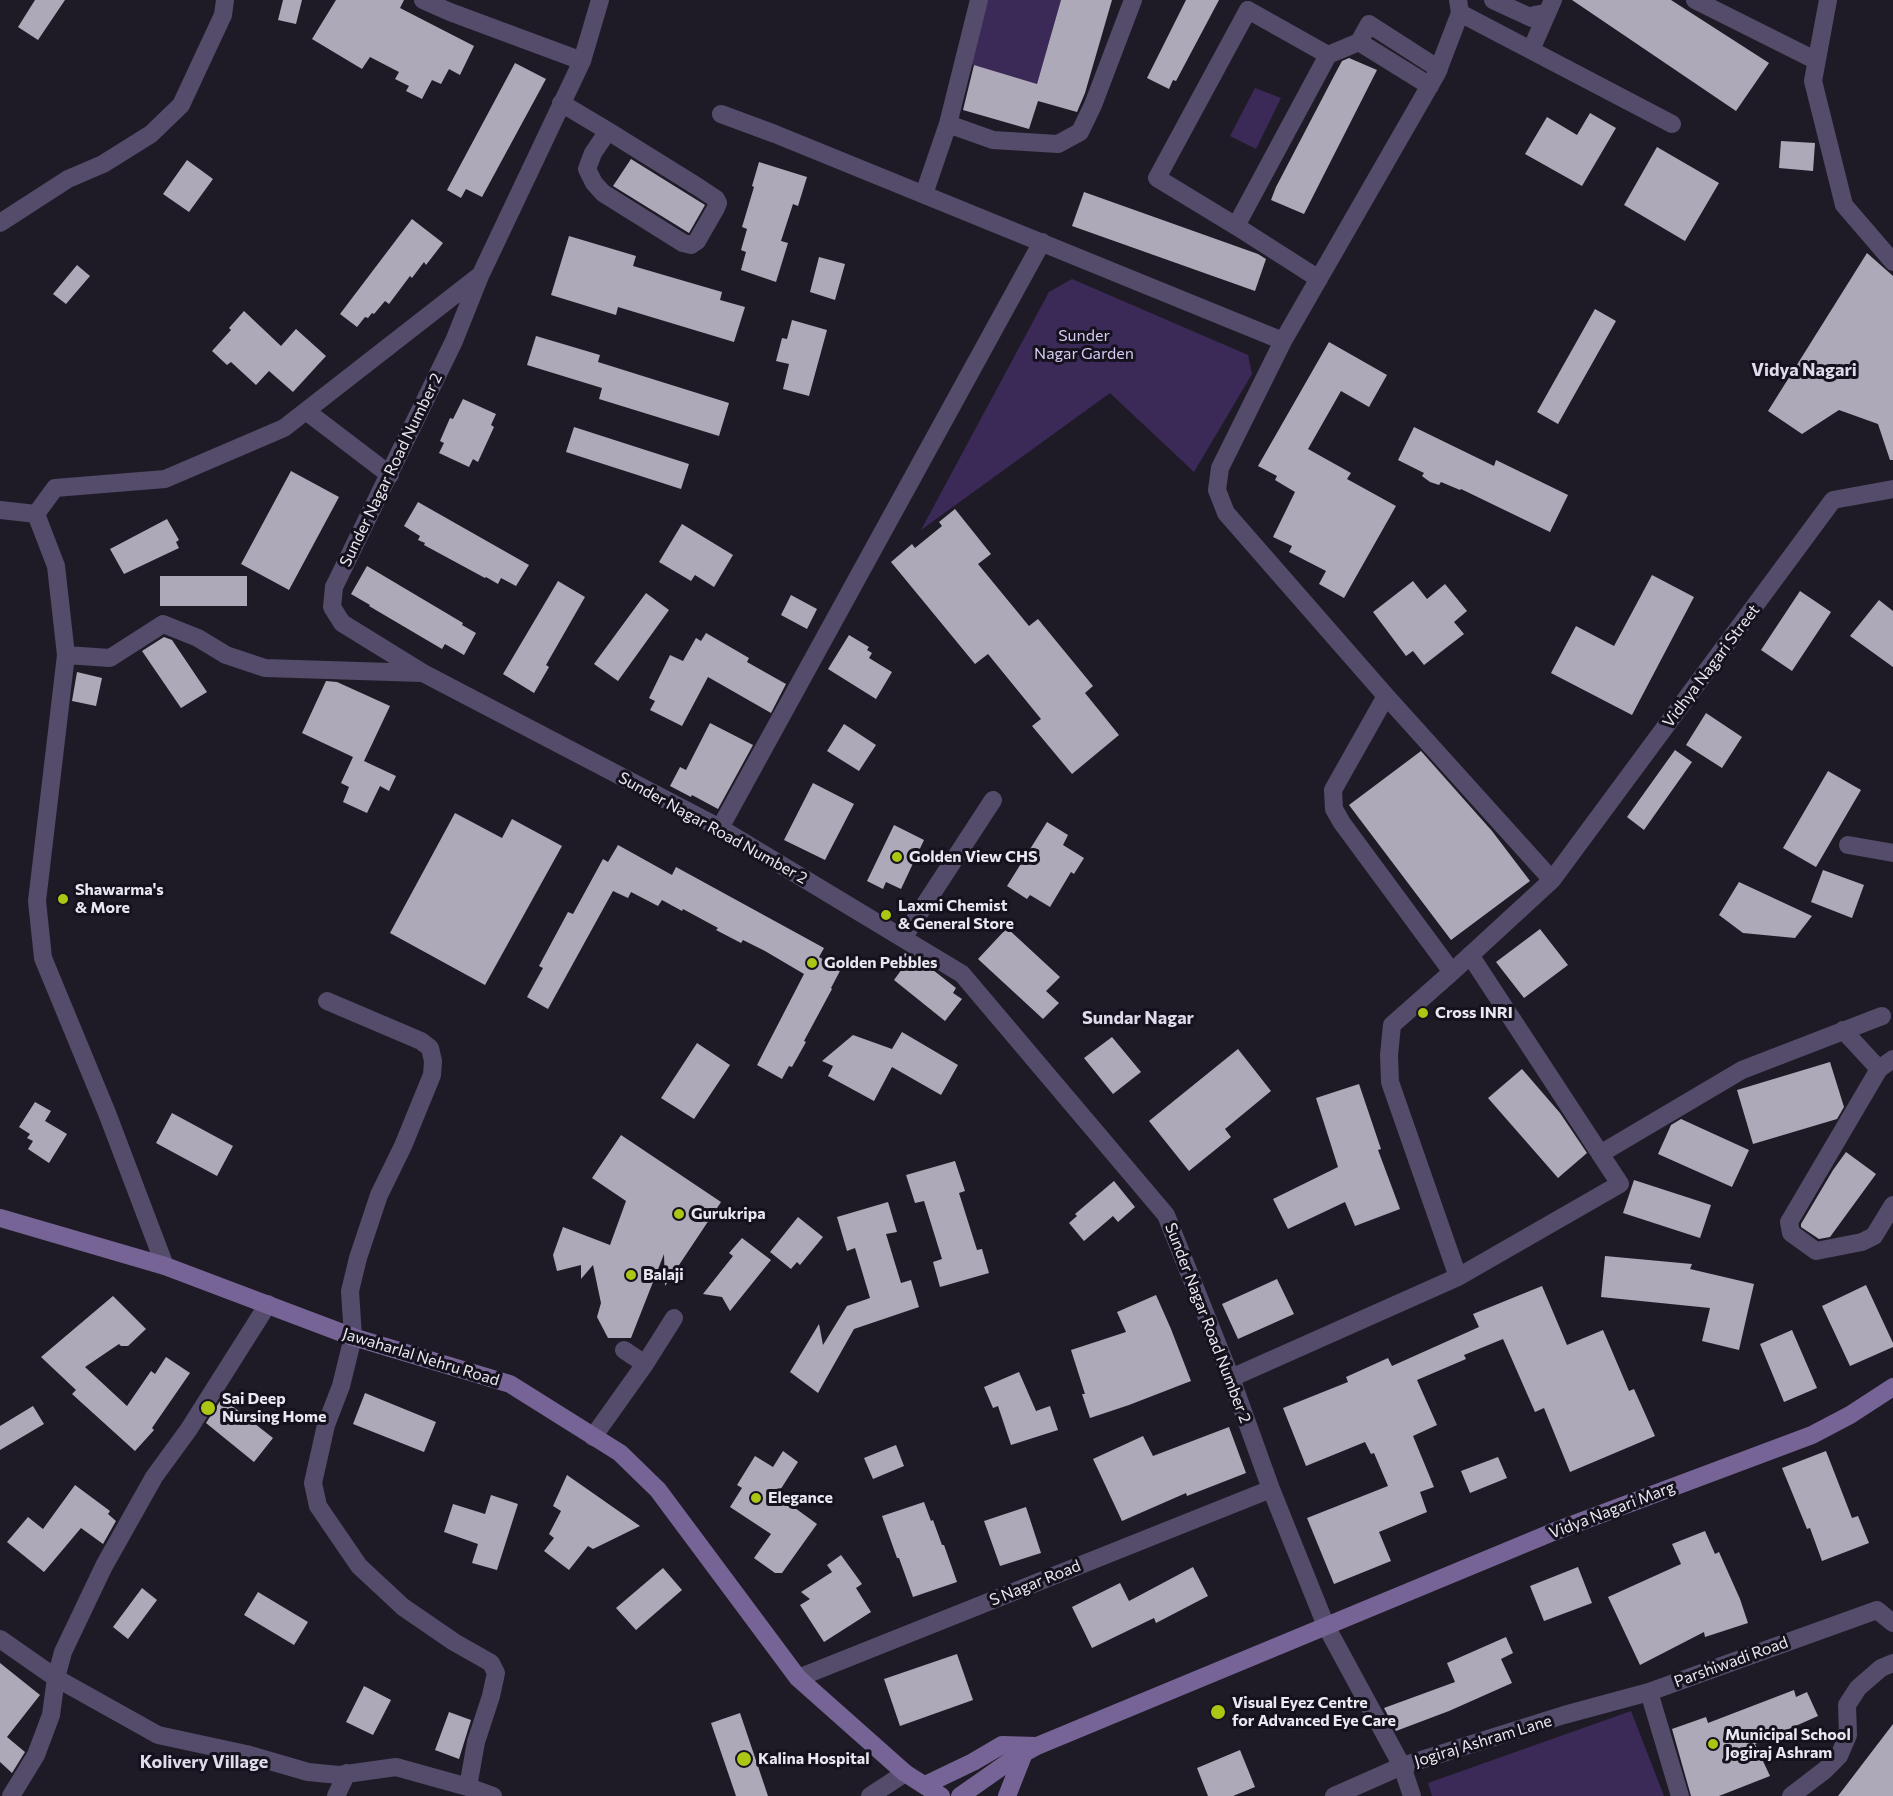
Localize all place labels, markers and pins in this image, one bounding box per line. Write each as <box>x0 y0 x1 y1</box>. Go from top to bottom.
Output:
place label: Golden View CHS <box>909 847 1038 867</box>
marker: Golden View CHS <box>890 850 904 864</box>
place label: Shawarma's & More <box>75 880 164 918</box>
marker: Shawarma's & More <box>56 892 70 906</box>
place label: Laxmi Chemist & General Store <box>898 896 1014 934</box>
marker: Laxmi Chemist & General Store <box>879 908 893 922</box>
place label: Golden Pebbles <box>824 953 937 973</box>
marker: Golden Pebbles <box>805 956 819 970</box>
place label: Cross INRI <box>1435 1003 1513 1023</box>
marker: Cross INRI <box>1416 1006 1430 1020</box>
place label: Gurukripa <box>691 1204 766 1224</box>
marker: Gurukripa <box>672 1207 686 1221</box>
place label: Balaji <box>643 1265 684 1285</box>
marker: Balaji <box>624 1268 638 1282</box>
place label: Sai Deep Nursing Home <box>222 1389 326 1427</box>
marker: Sai Deep Nursing Home <box>199 1399 217 1417</box>
place label: Elegance <box>768 1488 833 1508</box>
marker: Elegance <box>749 1491 763 1505</box>
place label: Visual Eyez Centre for Advanced Eye Care <box>1232 1693 1396 1731</box>
marker: Visual Eyez Centre for Advanced Eye Care <box>1209 1703 1227 1721</box>
place label: Municipal School Jogiraj Ashram <box>1725 1725 1851 1763</box>
marker: Municipal School Jogiraj Ashram <box>1706 1737 1720 1751</box>
place label: Kalina Hospital <box>758 1749 870 1769</box>
marker: Kalina Hospital <box>735 1750 753 1768</box>

